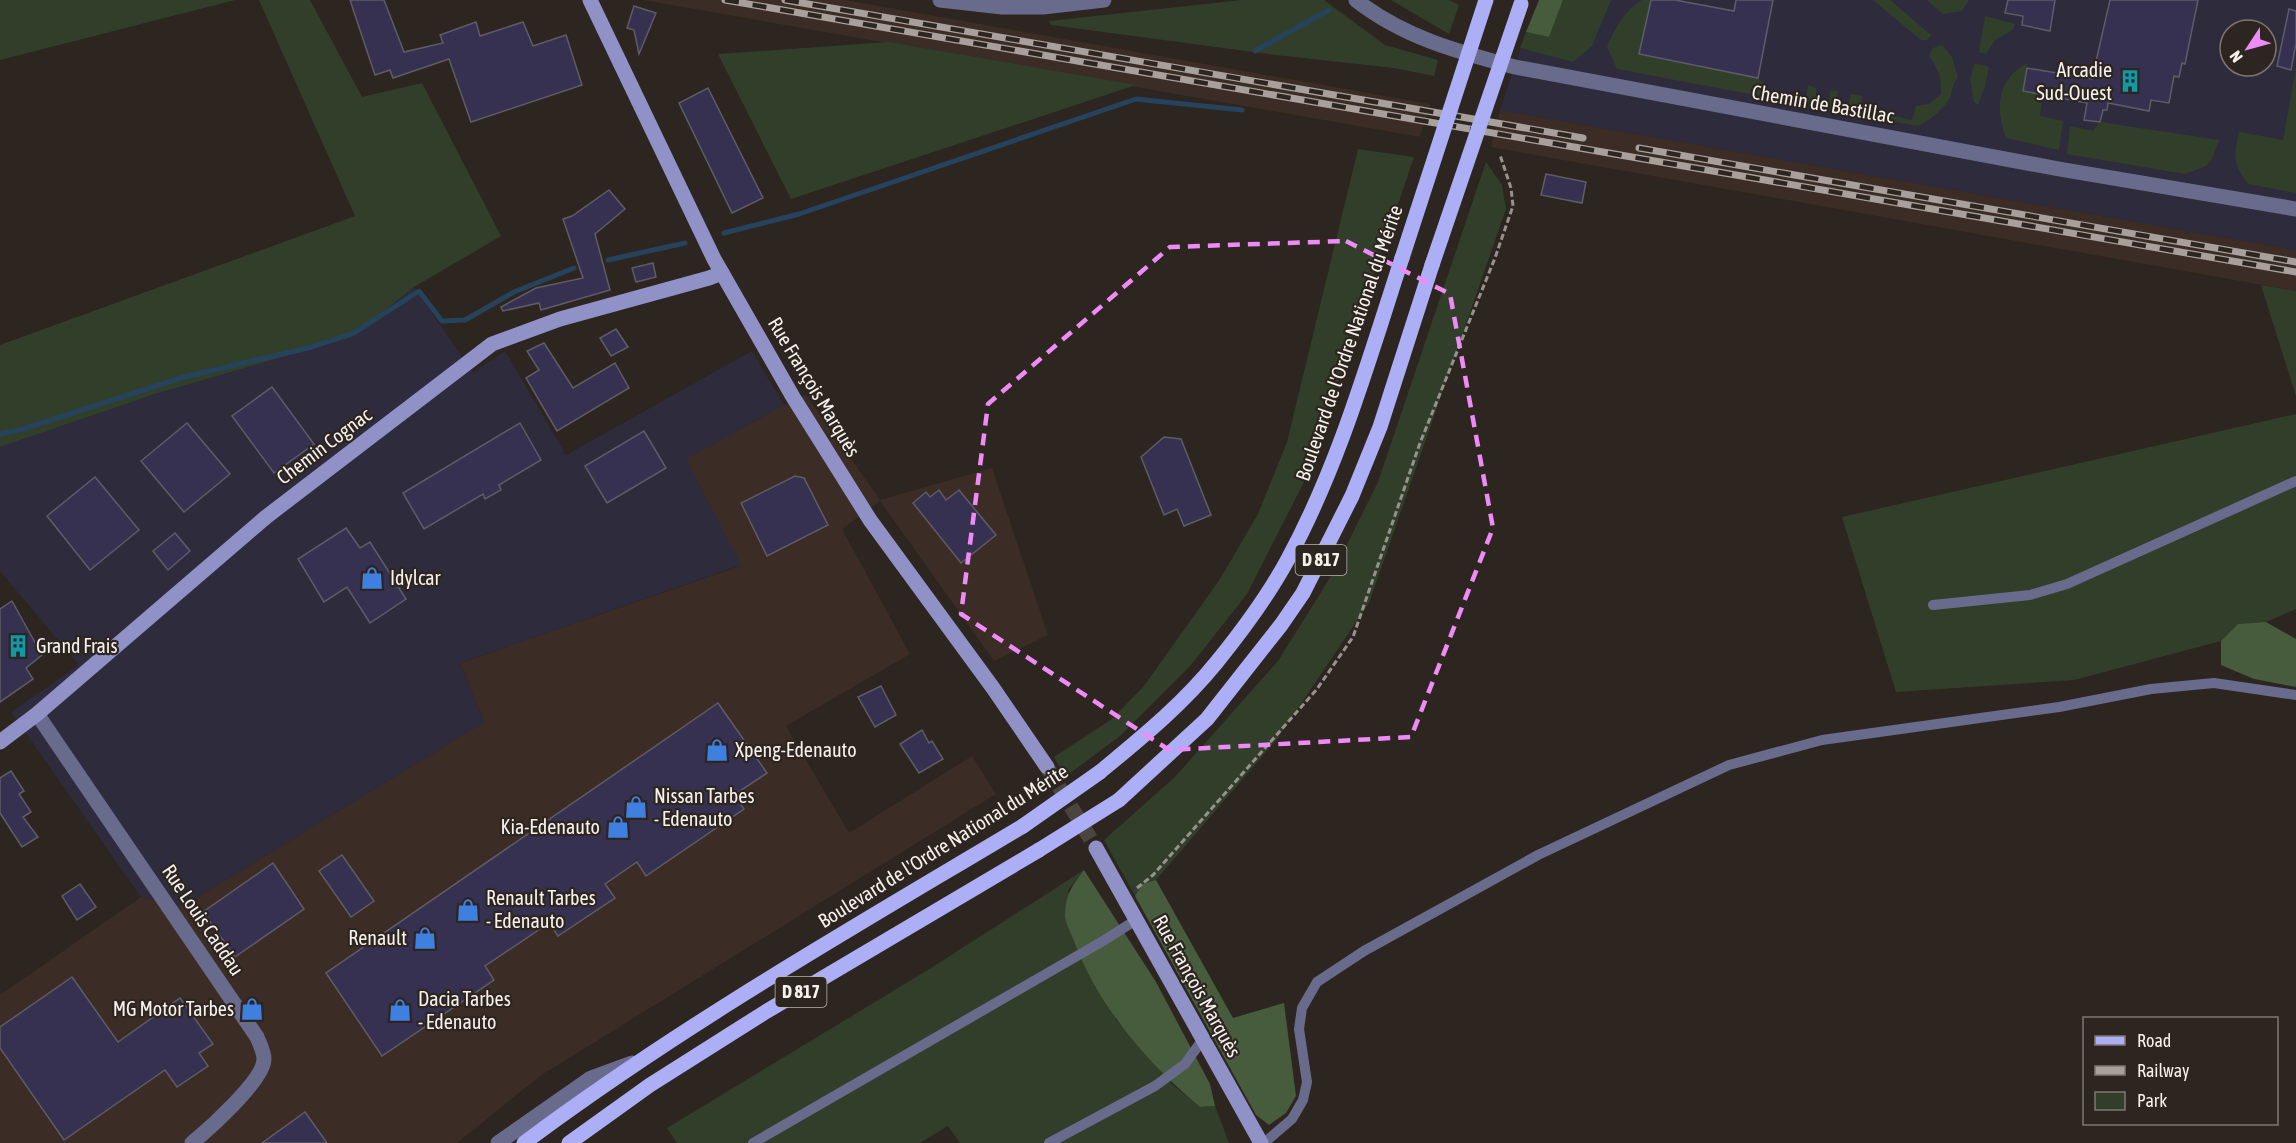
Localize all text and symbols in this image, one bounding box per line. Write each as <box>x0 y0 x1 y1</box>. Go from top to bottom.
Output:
north arrow <box>2218 18 2278 78</box>
text: N <box>2226 48 2246 66</box>
place label: Arcadie Sud-Ouest <box>2036 58 2112 104</box>
building icon: Arcadie Sud-Ouest <box>2117 68 2143 94</box>
street label: Chemin de Bastillac <box>1750 80 1897 127</box>
street label: Boulevard de l'Ordre National du Mérite <box>1290 202 1407 484</box>
street label: Rue François Marquès <box>764 313 865 461</box>
street label: Chemin Cognac <box>272 402 376 489</box>
road number: D 817 <box>1296 545 1346 575</box>
shop icon: Idylcar <box>359 565 385 591</box>
place label: Idylcar <box>390 566 442 589</box>
building icon: Grand Frais <box>5 633 31 659</box>
place label: Grand Frais <box>36 634 117 657</box>
shop icon: Xpeng-Edenauto <box>704 737 730 763</box>
place label: Xpeng-Edenauto <box>735 738 857 761</box>
street label: Boulevard de l'Ordre National du Mérite <box>814 759 1072 932</box>
place label: Nissan Tarbes - Edenauto <box>654 784 754 830</box>
shop icon: Nissan Tarbes - Edenauto <box>623 794 649 820</box>
shop icon: Kia-Edenauto <box>605 814 631 840</box>
place label: Kia-Edenauto <box>501 815 600 838</box>
street label: Rue Louis Caddau <box>158 860 249 980</box>
place label: Renault Tarbes - Edenauto <box>486 886 596 932</box>
shop icon: Renault Tarbes - Edenauto <box>455 897 481 923</box>
street label: Rue François Marquès <box>1149 911 1246 1061</box>
shop icon: Renault <box>412 925 438 951</box>
place label: Renault <box>348 926 407 949</box>
road number: D 817 <box>776 977 826 1007</box>
place label: Dacia Tarbes - Edenauto <box>418 987 511 1033</box>
shop icon: MG Motor Tarbes <box>239 996 265 1022</box>
place label: MG Motor Tarbes <box>113 997 234 1020</box>
shop icon: Dacia Tarbes - Edenauto <box>387 997 413 1023</box>
legend <box>2083 1017 2278 1125</box>
text: Road <box>2137 1030 2171 1051</box>
text: Railway <box>2137 1060 2189 1081</box>
text: Park <box>2137 1090 2167 1111</box>

